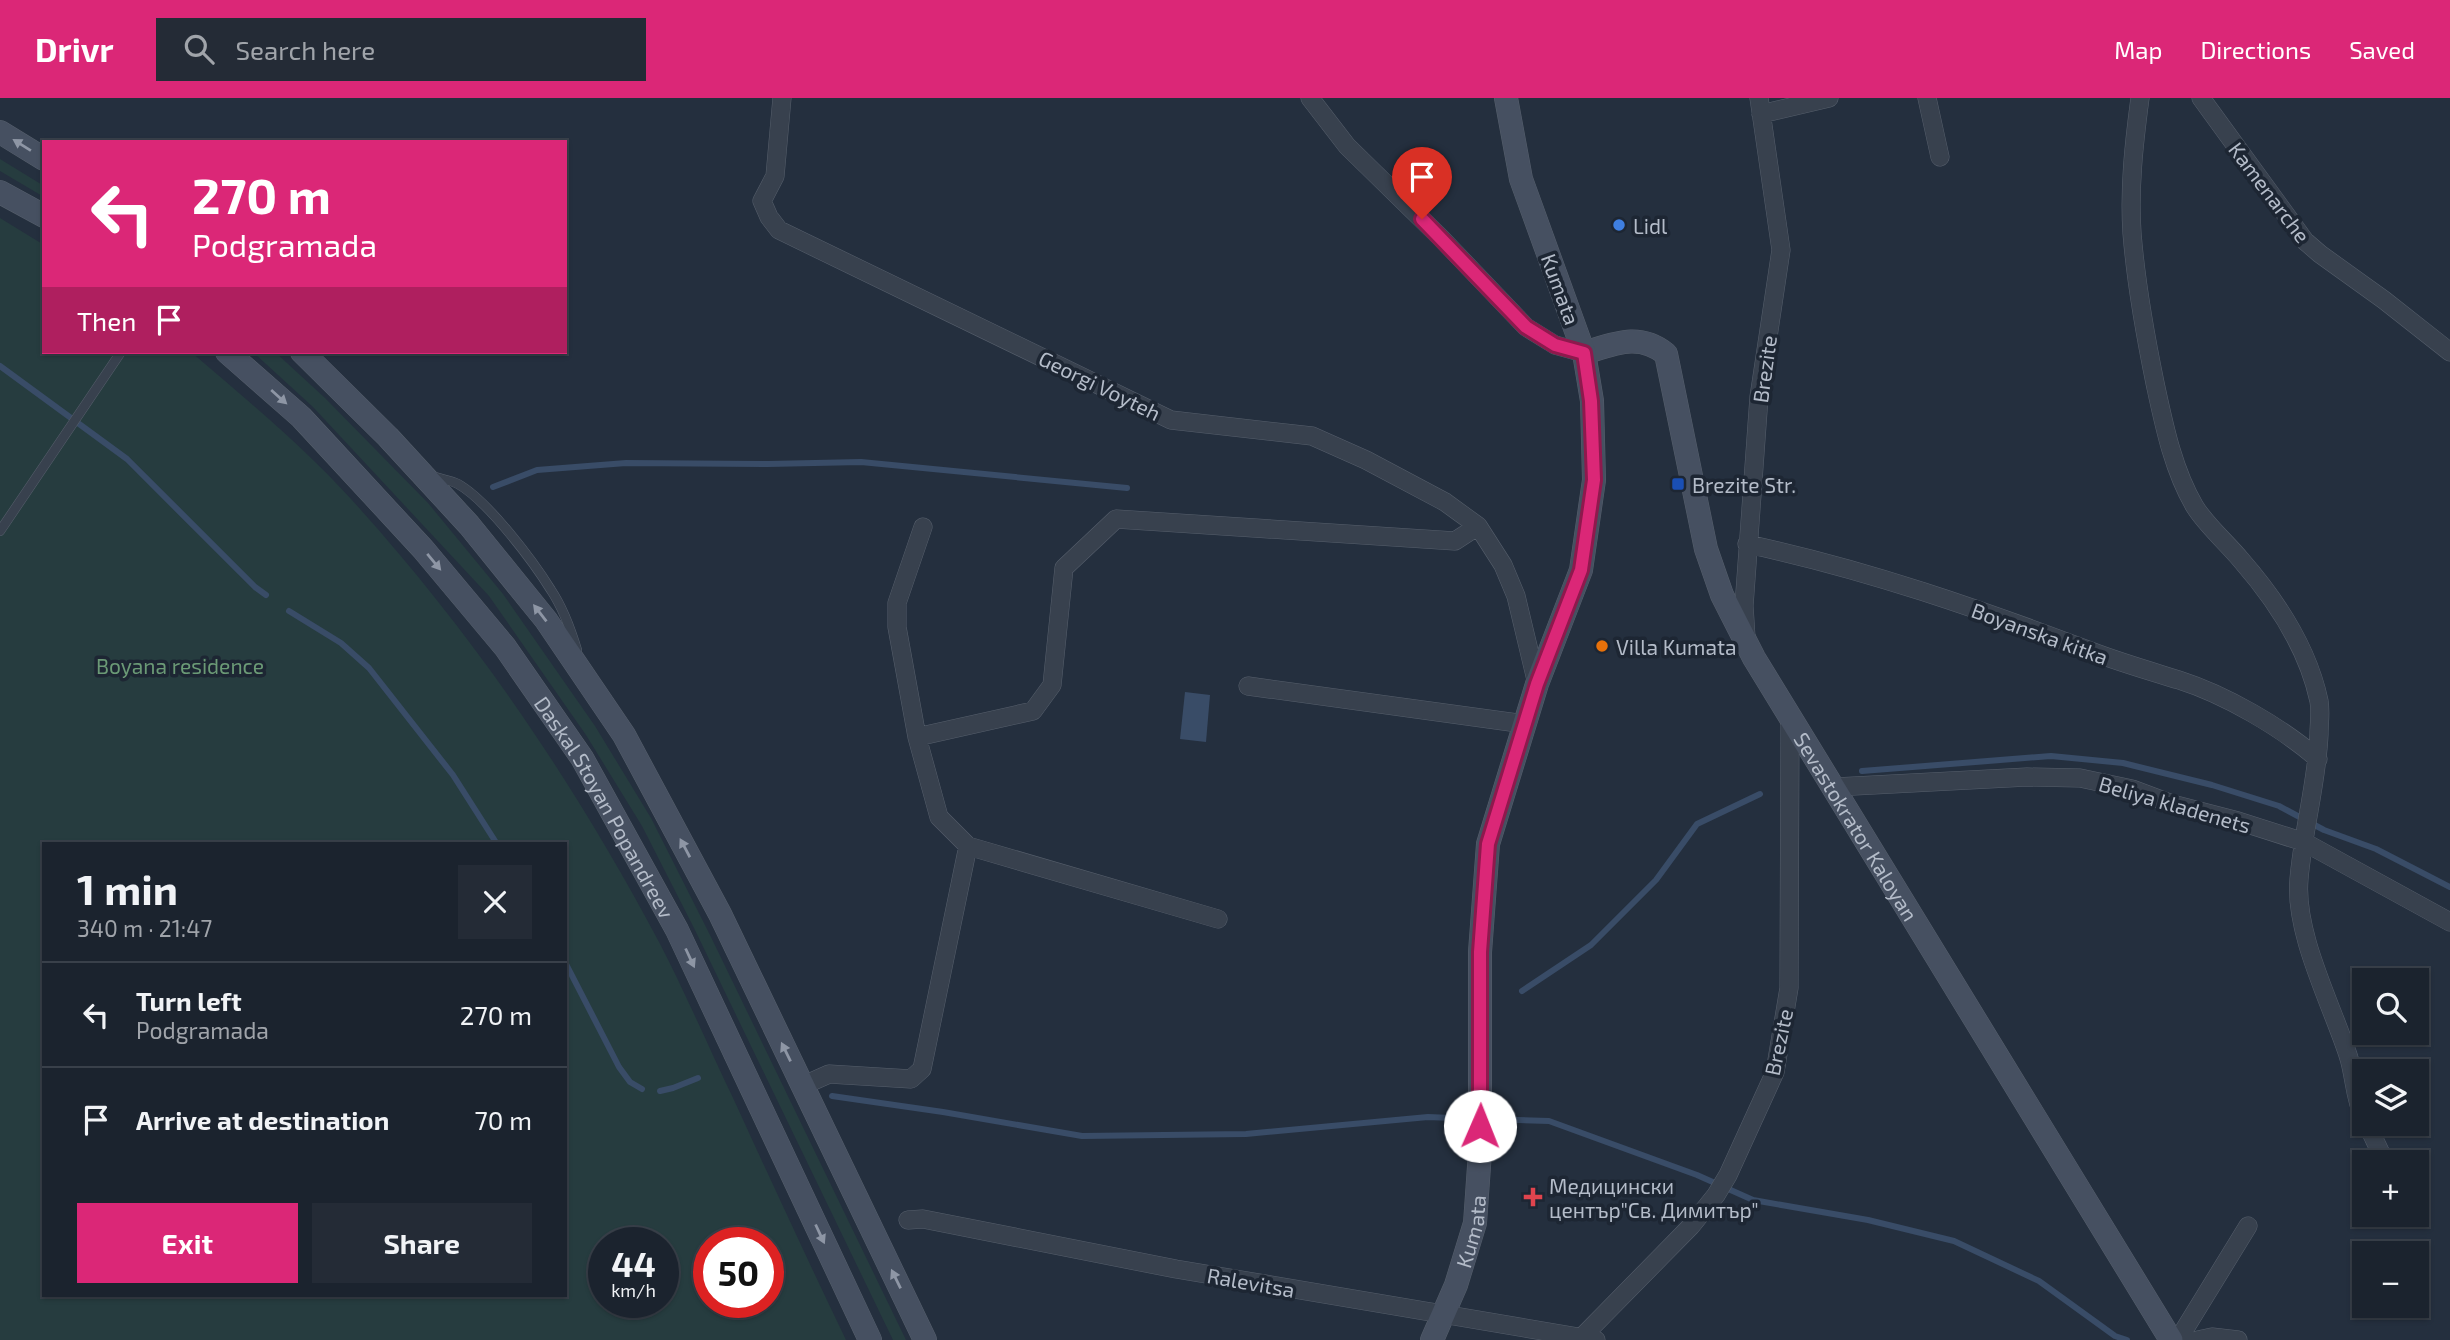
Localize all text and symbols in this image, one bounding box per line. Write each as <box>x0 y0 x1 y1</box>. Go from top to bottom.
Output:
search box <box>156 18 646 81</box>
text: Drivr <box>35 29 114 69</box>
icon: search <box>180 30 218 68</box>
text: Search here <box>236 34 375 65</box>
text: Map <box>2114 35 2162 64</box>
text: Directions <box>2200 35 2311 64</box>
text: Saved <box>2349 35 2415 64</box>
street label: Kamenarche <box>2224 137 2316 247</box>
one-way arrow <box>12 139 31 152</box>
pin <box>1392 147 1452 219</box>
icon: arrive <box>1403 158 1441 196</box>
text: 270 m <box>192 165 331 224</box>
icon: left <box>77 168 168 259</box>
place label: Lidl <box>1633 213 1668 238</box>
marker: Lidl <box>1611 217 1627 233</box>
text: Podgramada <box>192 225 377 263</box>
street label: Kumata <box>1537 250 1585 328</box>
icon: arrive <box>150 301 188 339</box>
text: Then <box>77 305 136 336</box>
street label: Brezite <box>1747 334 1781 404</box>
street label: Georgi Voyteh <box>1035 345 1165 425</box>
one-way arrow <box>270 388 287 404</box>
place label: Brezite Str. <box>1692 472 1796 497</box>
marker: Brezite Str. <box>1670 476 1686 492</box>
one-way arrow <box>427 553 442 571</box>
street label: Boyanska kitka <box>1968 597 2112 669</box>
one-way arrow <box>533 604 548 622</box>
place label: Villa Kumata <box>1616 634 1736 659</box>
marker: Villa Kumata <box>1594 638 1610 654</box>
park label: Boyana residence <box>96 653 264 678</box>
street label: Daskal Stoyan Popandreev <box>530 691 680 922</box>
street label: Sevastokrator Kaloyan <box>1790 727 1924 925</box>
street label: Beliya kladenets <box>2096 770 2254 838</box>
one-way arrow <box>679 838 690 858</box>
text: 1 min <box>77 863 178 913</box>
button: close <box>458 865 532 939</box>
text: 340 m · 21:47 <box>77 914 212 942</box>
one-way arrow <box>684 948 696 968</box>
map controls <box>2352 968 2429 1318</box>
button: search <box>2352 968 2429 1045</box>
text: Turn left <box>136 985 242 1016</box>
icon: left <box>77 996 115 1034</box>
text: 270 m <box>460 999 532 1030</box>
street label: Brezite <box>1759 1006 1797 1078</box>
text: Podgramada <box>136 1016 269 1044</box>
one-way arrow <box>780 1042 792 1062</box>
button: layers <box>2352 1059 2429 1136</box>
position arrow <box>1443 1089 1517 1163</box>
icon: arrive <box>77 1101 115 1139</box>
text: Arrive at destination <box>136 1104 389 1135</box>
text: 70 m <box>474 1104 532 1135</box>
button: + <box>2352 1150 2429 1227</box>
place label: Медицински център"Св. Димитър" <box>1549 1173 1759 1222</box>
marker: Медицински център"Св. Димитър" <box>1523 1187 1543 1207</box>
street label: Kumata <box>1450 1194 1489 1270</box>
button: Exit <box>77 1203 298 1283</box>
button: Share <box>312 1203 532 1283</box>
one-way arrow <box>815 1223 826 1244</box>
speed limit sign: 50 <box>693 1227 784 1318</box>
button: − <box>2352 1241 2429 1318</box>
text: 44 <box>611 1242 656 1284</box>
street label: Ralevitsa <box>1205 1262 1297 1302</box>
one-way arrow <box>890 1269 901 1289</box>
text: km/h <box>611 1279 656 1301</box>

